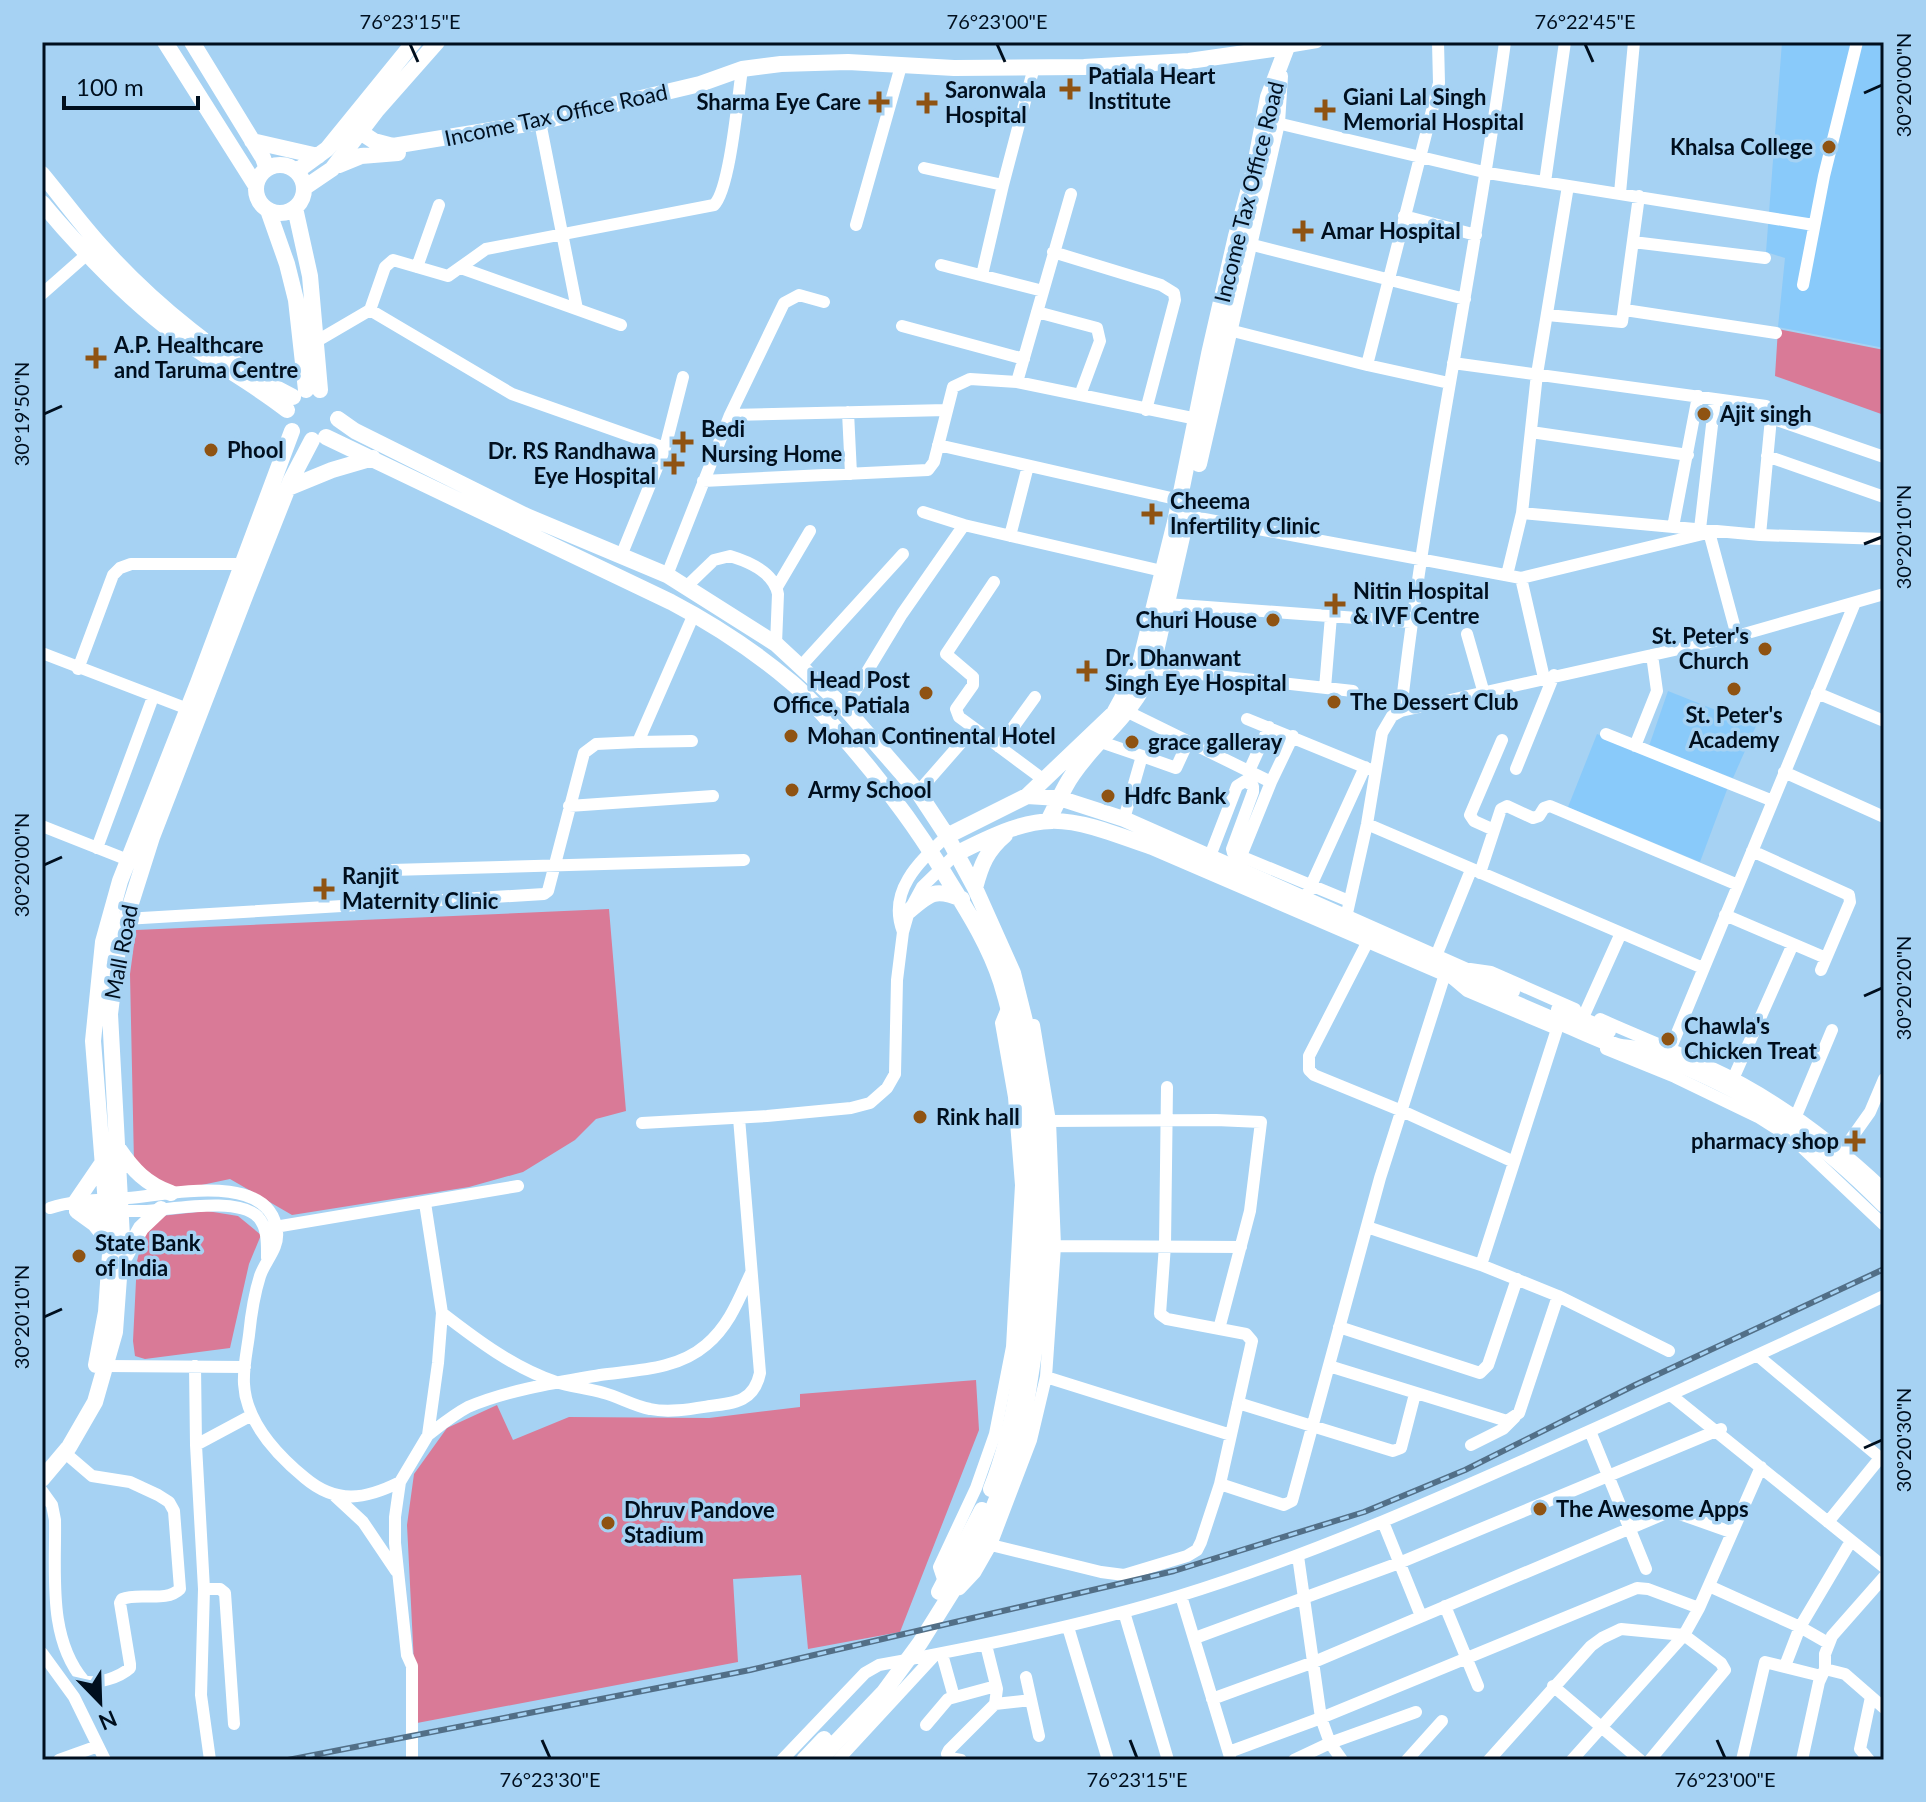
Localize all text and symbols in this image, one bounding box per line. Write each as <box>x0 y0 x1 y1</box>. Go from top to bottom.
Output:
text: 76°23'15"E <box>360 9 460 33</box>
text: 76°23'00"E <box>947 9 1047 33</box>
text: 76°22'45"E <box>1535 9 1635 33</box>
text: 30°20'00"N <box>1891 33 1915 137</box>
scale bar <box>64 60 198 110</box>
place label: Patiala Heart Institute <box>1088 62 1216 114</box>
text: 100 m <box>76 72 144 101</box>
place label: Saronwala Hospital <box>945 76 1046 128</box>
street label: Income Tax Office Road <box>442 78 670 151</box>
marker: Patiala Heart Institute <box>1059 78 1081 100</box>
street label: Income Tax Office Road <box>1208 78 1289 305</box>
place label: Giani Lal Singh Memorial Hospital <box>1343 83 1524 135</box>
place label: Sharma Eye Care <box>696 88 861 115</box>
marker: Sharma Eye Care <box>868 91 890 113</box>
marker: Saronwala Hospital <box>916 92 938 114</box>
marker: Giani Lal Singh Memorial Hospital <box>1314 99 1336 121</box>
place label: Khalsa College <box>1670 133 1813 160</box>
marker: Khalsa College <box>1820 138 1838 156</box>
place label: Amar Hospital <box>1320 217 1461 244</box>
marker: Amar Hospital <box>1292 220 1314 242</box>
place label: A.P. Healthcare and Taruma Centre <box>113 331 299 383</box>
marker: A.P. Healthcare and Taruma Centre <box>85 347 107 369</box>
text: 30°19'50"N <box>9 362 33 466</box>
place label: Ajit singh <box>1719 400 1812 427</box>
marker: Ajit singh <box>1695 405 1713 423</box>
place label: Bedi Nursing Home <box>701 415 843 467</box>
marker: Bedi Nursing Home <box>672 431 694 453</box>
place label: Phool <box>227 436 284 463</box>
place label: Dr. RS Randhawa Eye Hospital <box>488 437 656 489</box>
marker: Phool <box>202 441 220 459</box>
marker: Dr. RS Randhawa Eye Hospital <box>663 453 685 475</box>
text: 30°20'10"N <box>1891 485 1915 589</box>
place label: Cheema Infertility Clinic <box>1170 487 1321 539</box>
marker: Cheema Infertility Clinic <box>1141 503 1163 525</box>
place label: Nitin Hospital & IVF Centre <box>1353 577 1489 629</box>
marker: Nitin Hospital & IVF Centre <box>1324 593 1346 615</box>
place label: Churi House <box>1135 606 1257 633</box>
marker: Churi House <box>1264 611 1282 629</box>
place label: St. Peter's Church <box>1652 622 1749 674</box>
marker: St. Peter's Church <box>1756 640 1774 658</box>
place label: Dr. Dhanwant Singh Eye Hospital <box>1105 644 1287 696</box>
marker: Dr. Dhanwant Singh Eye Hospital <box>1076 660 1098 682</box>
place label: Head Post Office, Patiala <box>773 666 911 718</box>
marker: St. Peter's Academy <box>1725 680 1743 698</box>
marker: Head Post Office, Patiala <box>917 684 935 702</box>
place label: The Dessert Club <box>1350 688 1519 715</box>
marker: The Dessert Club <box>1325 693 1343 711</box>
place label: St. Peter's Academy <box>1685 701 1783 753</box>
place label: Mohan Continental Hotel <box>807 722 1056 749</box>
marker: Mohan Continental Hotel <box>782 727 800 745</box>
place label: grace galleray <box>1148 728 1283 755</box>
marker: grace galleray <box>1123 733 1141 751</box>
place label: Army School <box>807 776 932 803</box>
marker: Army School <box>783 781 801 799</box>
place label: Hdfc Bank <box>1124 782 1227 809</box>
marker: Hdfc Bank <box>1099 787 1117 805</box>
text: 30°20'00"N <box>9 813 33 917</box>
place label: Ranjit Maternity Clinic <box>342 862 499 914</box>
marker: Ranjit Maternity Clinic <box>313 878 335 900</box>
street label: Mall Road <box>98 902 143 1002</box>
text: 30°20'20"N <box>1891 936 1915 1040</box>
place label: Chawla's Chicken Treat <box>1684 1012 1818 1064</box>
marker: Chawla's Chicken Treat <box>1659 1030 1677 1048</box>
place label: Rink hall <box>936 1103 1020 1130</box>
marker: Rink hall <box>911 1108 929 1126</box>
place label: pharmacy shop <box>1691 1127 1839 1154</box>
marker: pharmacy shop <box>1846 1132 1864 1150</box>
place label: State Bank of India <box>95 1229 201 1281</box>
marker: State Bank of India <box>70 1247 88 1265</box>
text: 30°20'10"N <box>9 1265 33 1369</box>
text: 30°20'30"N <box>1891 1388 1915 1492</box>
place label: The Awesome Apps <box>1556 1495 1749 1522</box>
place label: Dhruv Pandove Stadium <box>624 1496 775 1548</box>
marker: The Awesome Apps <box>1531 1500 1549 1518</box>
marker: Dhruv Pandove Stadium <box>599 1514 617 1532</box>
north arrow <box>60 1662 140 1742</box>
text: N <box>95 1705 121 1737</box>
text: 76°23'30"E <box>500 1767 600 1791</box>
text: 76°23'15"E <box>1087 1767 1187 1791</box>
text: 76°23'00"E <box>1675 1767 1775 1791</box>

